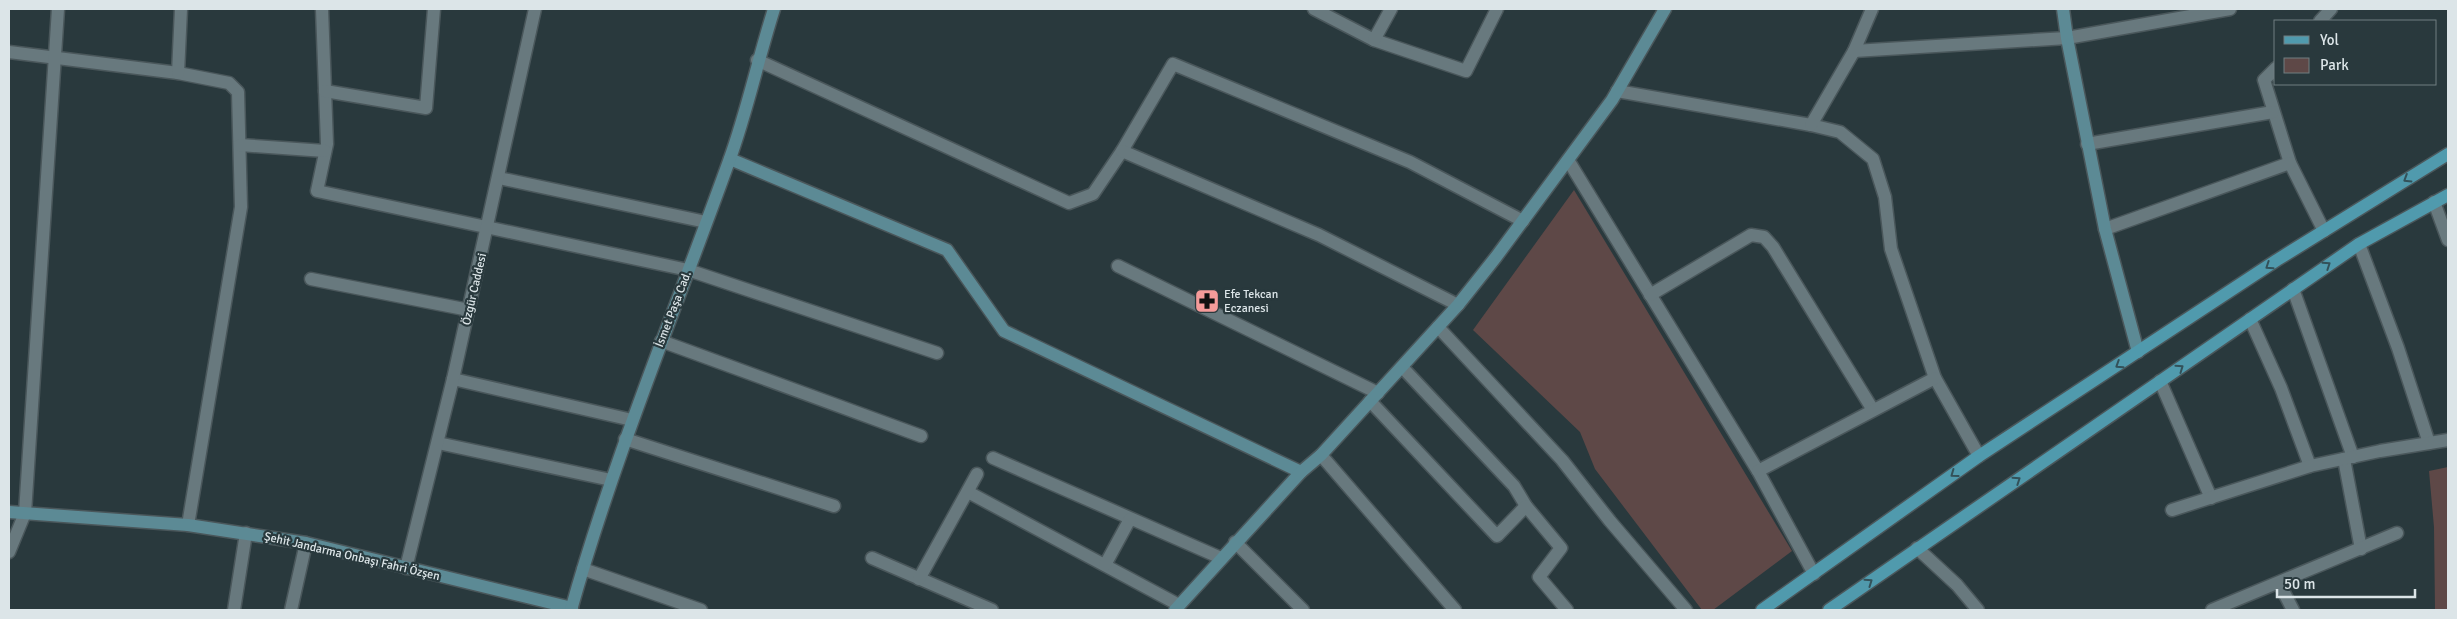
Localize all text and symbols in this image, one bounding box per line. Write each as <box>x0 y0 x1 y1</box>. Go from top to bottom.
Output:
legend <box>2274 20 2437 85</box>
text: Yol <box>2320 31 2339 49</box>
text: Park <box>2320 56 2349 74</box>
one-way arrow <box>2403 173 2412 183</box>
street label: Özgür Caddesi <box>459 252 490 327</box>
one-way arrow <box>2265 259 2274 269</box>
one-way arrow <box>2322 262 2331 271</box>
street label: İsmet Paşa Cad. <box>652 269 695 349</box>
place label: Efe Tekcan Eczanesi <box>1224 287 1278 316</box>
pharmacy icon: Efe Tekcan Eczanesi <box>1194 288 1220 314</box>
one-way arrow <box>2115 359 2125 368</box>
one-way arrow <box>2174 365 2183 374</box>
one-way arrow <box>1950 468 1960 477</box>
one-way arrow <box>2012 476 2021 486</box>
street label: Şehit Jandarma Onbaşı Fahri Özşen <box>263 529 441 584</box>
scale bar <box>2277 566 2414 598</box>
text: 50 m <box>2284 575 2315 593</box>
one-way arrow <box>1863 579 1873 588</box>

